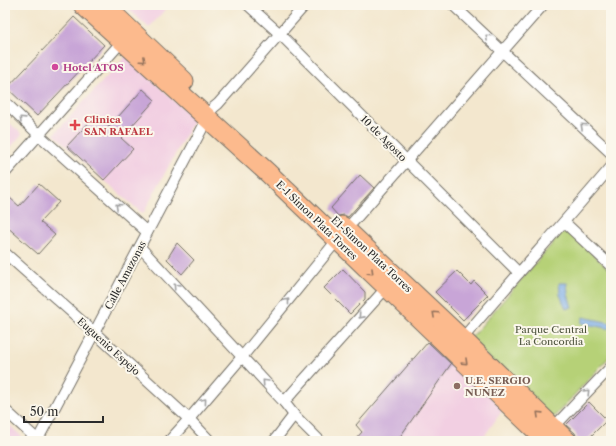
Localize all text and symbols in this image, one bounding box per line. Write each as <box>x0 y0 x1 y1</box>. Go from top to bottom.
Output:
one-way arrow <box>485 35 493 42</box>
one-way arrow <box>138 55 146 62</box>
place label: Hotel ATOS <box>63 61 124 74</box>
marker: Hotel ATOS <box>50 62 60 72</box>
place label: Clinica SAN RAFAEL <box>84 113 153 138</box>
street label: 10 de Agosto <box>358 113 409 164</box>
one-way arrow <box>19 116 27 124</box>
marker: Clinica SAN RAFAEL <box>69 119 81 131</box>
one-way arrow <box>580 124 587 131</box>
street label: E-1 Simon Plata Torres <box>273 178 360 263</box>
one-way arrow <box>115 204 123 211</box>
street label: E1-Simon Plata Torres <box>328 213 415 295</box>
street label: Calle Amazonas <box>102 239 149 312</box>
one-way arrow <box>366 267 374 275</box>
one-way arrow <box>174 284 181 291</box>
one-way arrow <box>282 299 289 306</box>
one-way arrow <box>358 311 365 319</box>
one-way arrow <box>432 311 440 318</box>
street label: Euguenio Espejo <box>75 315 143 378</box>
park label: Parque Central La Concordia <box>515 323 587 348</box>
one-way arrow <box>460 357 468 365</box>
place label: U.E. SERGIO NUÑEZ <box>465 374 531 399</box>
one-way arrow <box>262 379 270 387</box>
marker: U.E. SERGIO NUÑEZ <box>452 381 462 391</box>
one-way arrow <box>582 389 589 397</box>
scale bar <box>24 398 103 424</box>
one-way arrow <box>199 399 206 406</box>
text: 50 m <box>30 404 59 419</box>
one-way arrow <box>536 411 544 419</box>

